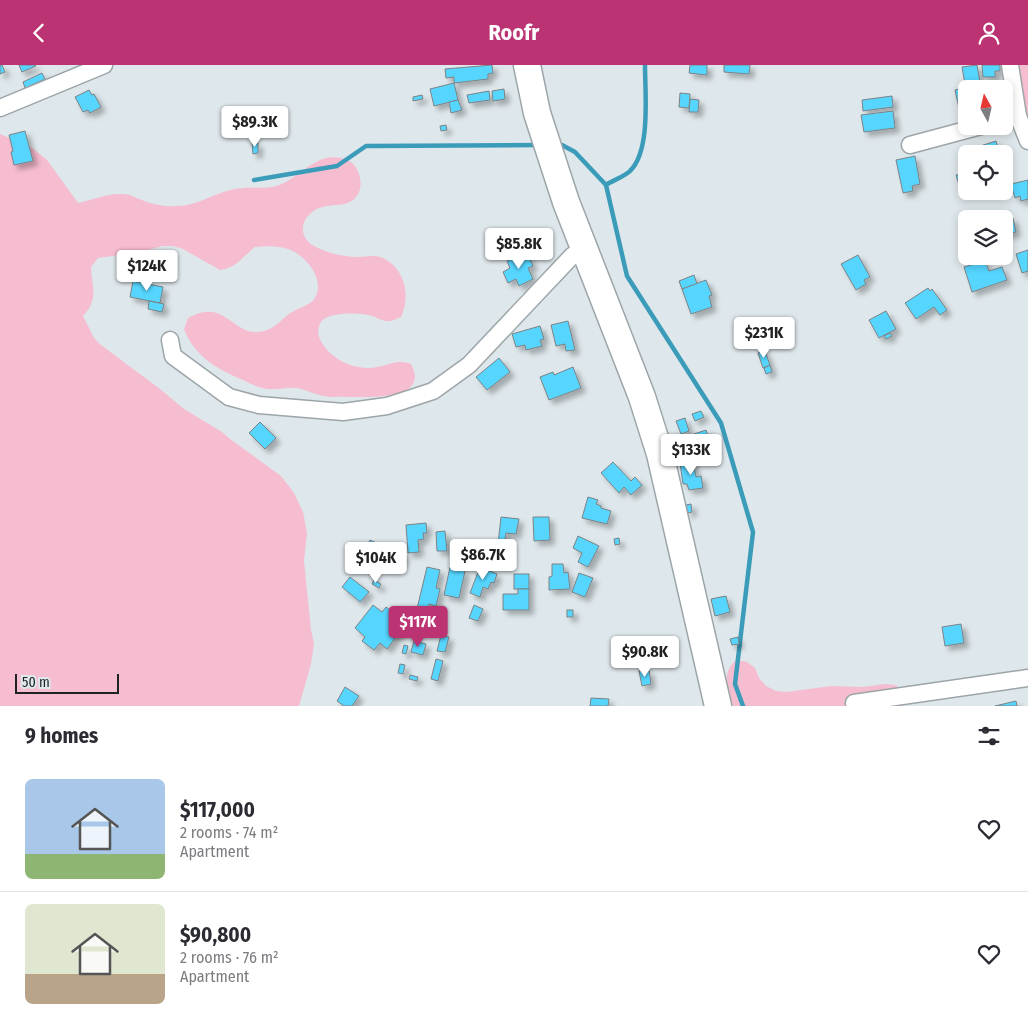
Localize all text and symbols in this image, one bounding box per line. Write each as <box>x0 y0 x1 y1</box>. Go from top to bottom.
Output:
icon: back <box>25 19 53 47</box>
text: Roofr <box>489 19 539 46</box>
icon: person <box>975 19 1003 47</box>
north arrow <box>958 80 1012 135</box>
map controls <box>958 80 1013 265</box>
pin: $89.3K <box>214 106 296 148</box>
text: $89.3K <box>232 112 278 131</box>
button: locate <box>958 145 1013 200</box>
button: layers <box>958 210 1013 265</box>
pin: $85.8K <box>478 227 560 270</box>
text: $85.8K <box>496 234 542 253</box>
pin: $124K <box>112 249 182 292</box>
text: $124K <box>128 256 166 275</box>
pin: $231K <box>729 317 799 359</box>
text: $231K <box>745 323 783 342</box>
pin: $133K <box>656 433 726 476</box>
text: $133K <box>672 440 710 459</box>
pin: $86.7K <box>442 539 524 581</box>
pin: $104K <box>341 541 411 584</box>
text: $86.7K <box>461 545 505 564</box>
text: $104K <box>356 548 396 567</box>
pin: $117K <box>383 605 453 648</box>
text: $117K <box>400 612 436 631</box>
pin: $90.8K <box>604 635 686 678</box>
text: $90.8K <box>622 642 668 661</box>
scale bar <box>15 671 119 694</box>
text: 50 m <box>22 674 50 691</box>
icon: filters <box>975 722 1003 750</box>
text: 9 homes <box>25 723 98 749</box>
text: $117,000 <box>180 797 255 823</box>
icon: home <box>65 799 125 859</box>
icon: heart <box>975 815 1003 843</box>
text: 2 rooms · 74 m² <box>180 823 278 842</box>
text: Apartment <box>180 842 249 861</box>
text: $90,800 <box>180 922 251 948</box>
icon: home <box>65 924 125 984</box>
icon: heart <box>975 940 1003 968</box>
text: 2 rooms · 76 m² <box>180 948 279 967</box>
text: Apartment <box>180 967 249 986</box>

